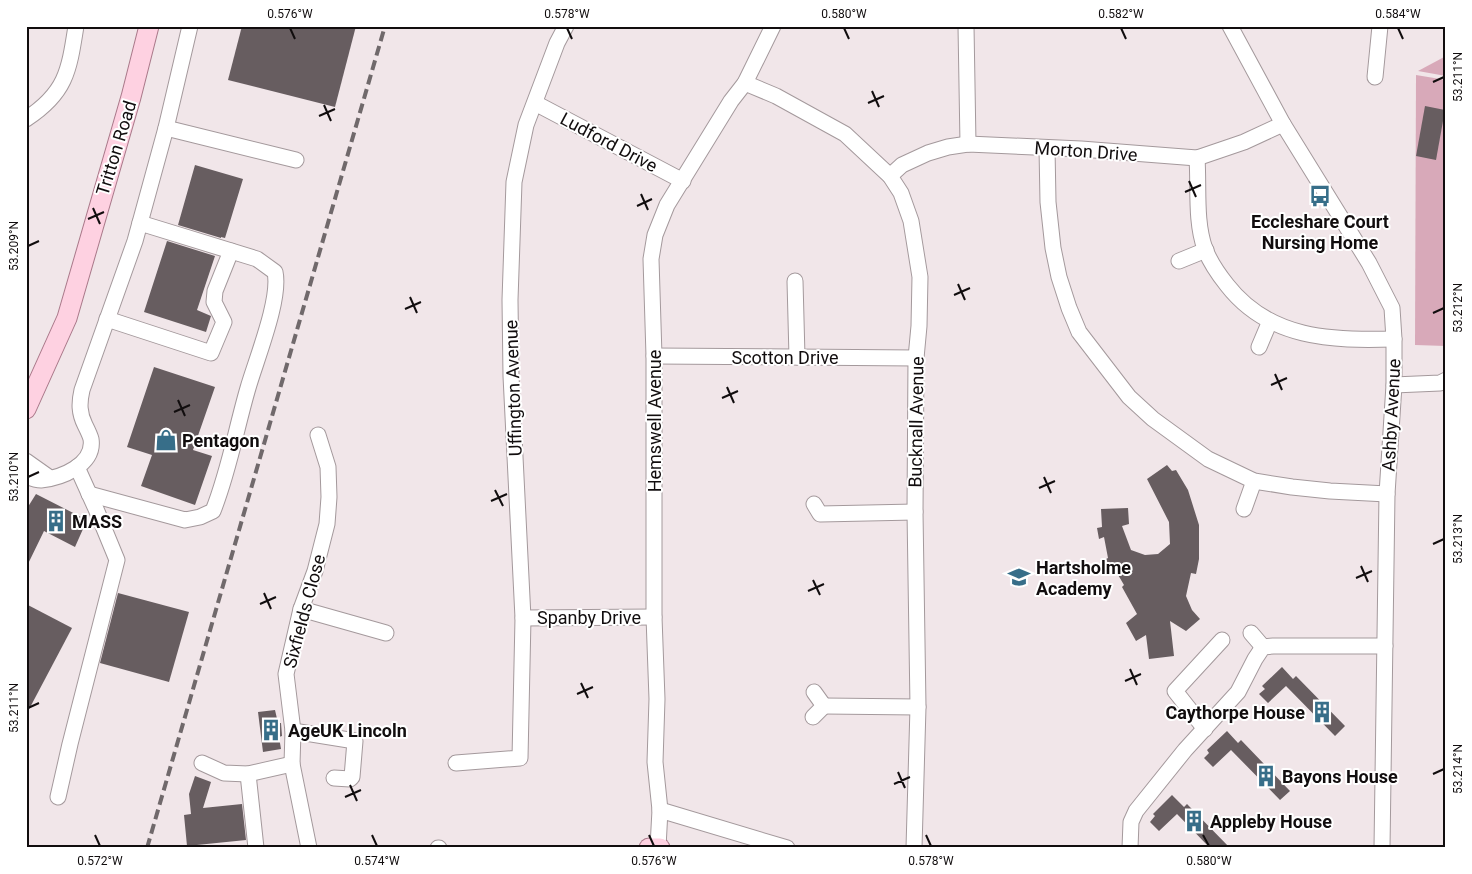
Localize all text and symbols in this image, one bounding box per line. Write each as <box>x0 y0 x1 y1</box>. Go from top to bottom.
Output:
text: 0.576°W <box>267 7 313 21</box>
text: 0.578°W <box>544 7 590 21</box>
text: 0.580°W <box>821 7 867 21</box>
text: 0.582°W <box>1098 7 1144 21</box>
text: 0.584°W <box>1375 7 1421 21</box>
text: 53.211°N <box>1451 52 1465 102</box>
street label: Tritton Road <box>92 98 140 198</box>
street label: Ludford Drive <box>557 108 661 176</box>
street label: Morton Drive <box>1034 137 1138 165</box>
bus stop icon: Eccleshare Court Nursing Home <box>1307 183 1333 209</box>
place label: Eccleshare Court Nursing Home <box>1251 211 1389 253</box>
text: 53.209°N <box>7 221 21 271</box>
text: 53.212°N <box>1451 283 1465 333</box>
street label: Uffington Avenue <box>500 320 526 456</box>
street label: Scotton Drive <box>731 347 839 368</box>
street label: Hemswell Avenue <box>644 350 665 492</box>
street label: Bucknall Avenue <box>904 356 928 488</box>
street label: Ashby Avenue <box>1378 358 1404 472</box>
shop icon: Pentagon <box>153 427 179 453</box>
place label: Pentagon <box>182 430 260 451</box>
text: 53.210°N <box>7 452 21 502</box>
building icon: MASS <box>43 508 69 534</box>
place label: MASS <box>72 511 122 532</box>
text: 53.213°N <box>1451 514 1465 564</box>
street label: Sixfields Close <box>279 552 329 670</box>
place label: Hartsholme Academy <box>1036 557 1131 599</box>
school or university icon: Hartsholme Academy <box>1006 564 1032 590</box>
street label: Spanby Drive <box>537 607 641 628</box>
text: 53.211°N <box>7 683 21 733</box>
building icon: Caythorpe House <box>1309 699 1335 725</box>
place label: Caythorpe House <box>1166 702 1305 723</box>
building icon: AgeUK Lincoln <box>258 717 284 743</box>
place label: AgeUK Lincoln <box>288 720 407 741</box>
text: 53.214°N <box>1451 744 1465 794</box>
building icon: Bayons House <box>1253 763 1279 789</box>
place label: Bayons House <box>1282 766 1398 787</box>
building icon: Appleby House <box>1181 808 1207 834</box>
place label: Appleby House <box>1210 811 1332 832</box>
text: 0.572°W <box>77 854 123 868</box>
text: 0.574°W <box>354 854 400 868</box>
text: 0.576°W <box>631 854 677 868</box>
text: 0.578°W <box>908 854 954 868</box>
text: 0.580°W <box>1186 854 1232 868</box>

